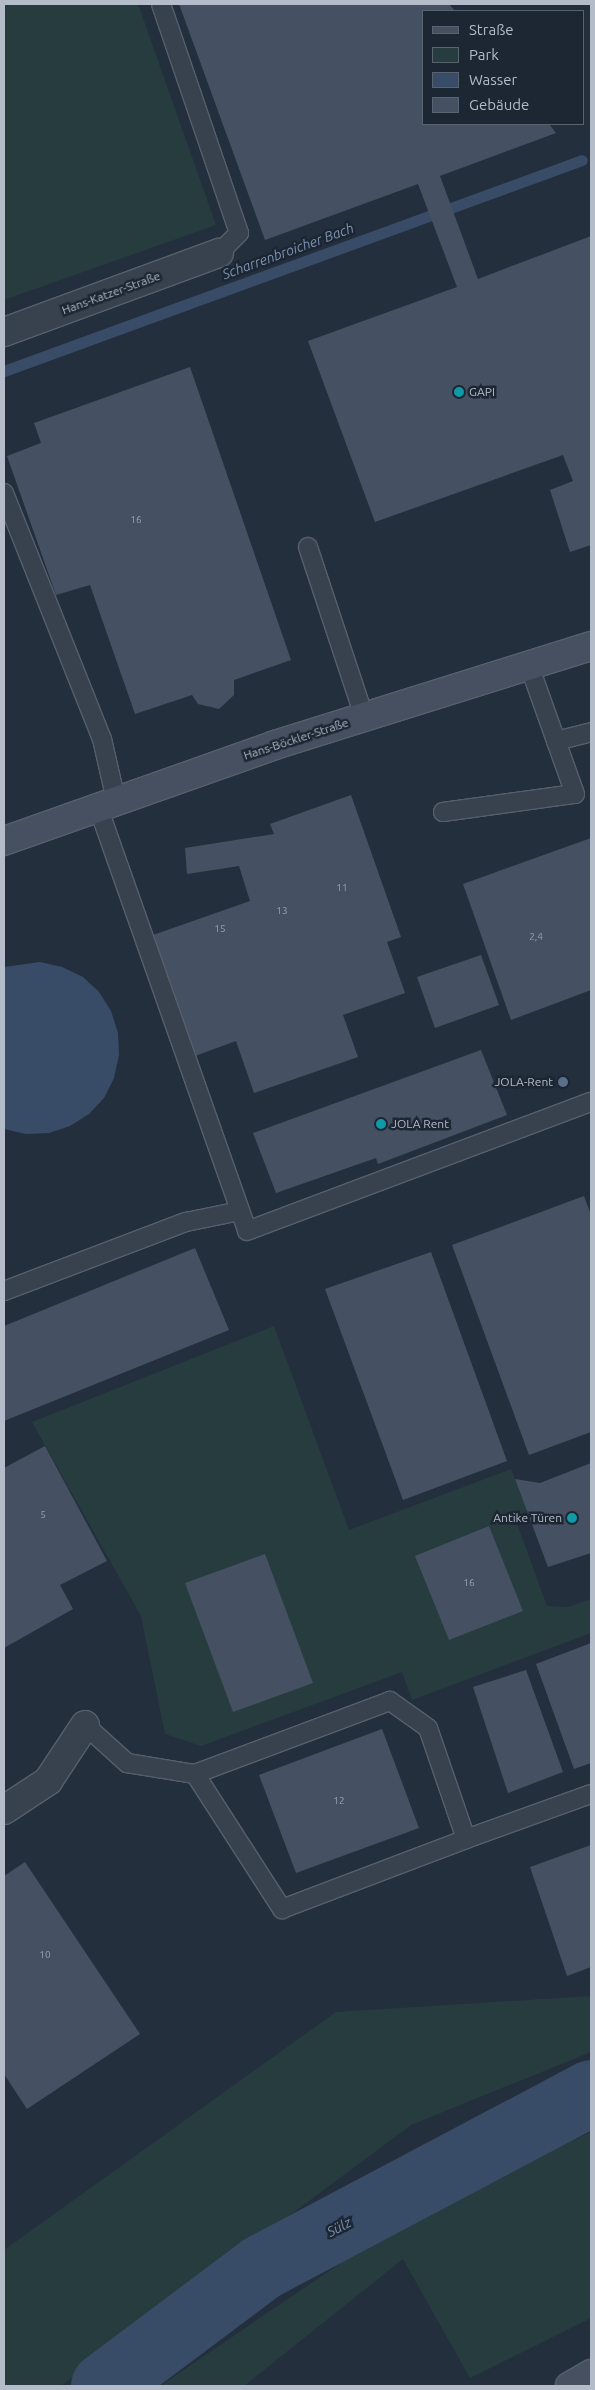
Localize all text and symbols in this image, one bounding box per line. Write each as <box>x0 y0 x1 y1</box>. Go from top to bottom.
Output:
legend <box>422 10 585 125</box>
text: Straße <box>469 21 513 38</box>
text: Park <box>469 46 499 63</box>
text: Wasser <box>469 71 517 88</box>
text: Gebäude <box>469 96 529 113</box>
water label: Scharrenbroicher Bach <box>220 219 356 283</box>
street label: Hans-Katzer-Straße <box>60 269 162 317</box>
place label: GAPI <box>469 385 495 399</box>
marker: GAPI <box>453 386 465 398</box>
house number: 16 <box>130 514 142 526</box>
street label: Hans-Böckler-Straße <box>242 715 350 763</box>
house number: 11 <box>336 882 348 894</box>
house number: 13 <box>276 905 288 917</box>
house number: 15 <box>214 923 226 935</box>
house number: 2,4 <box>529 931 543 943</box>
place label: JOLA-Rent <box>494 1075 553 1089</box>
marker: JOLA-Rent <box>557 1076 569 1088</box>
place label: JOLA Rent <box>391 1117 449 1131</box>
marker: JOLA Rent <box>375 1118 387 1130</box>
house number: 5 <box>40 1509 46 1521</box>
place label: Antike Türen <box>493 1511 562 1525</box>
marker: Antike Türen <box>566 1512 578 1524</box>
house number: 16 <box>463 1577 475 1589</box>
house number: 12 <box>333 1795 345 1807</box>
house number: 10 <box>39 1949 51 1961</box>
water label: Sülz <box>324 2214 354 2240</box>

